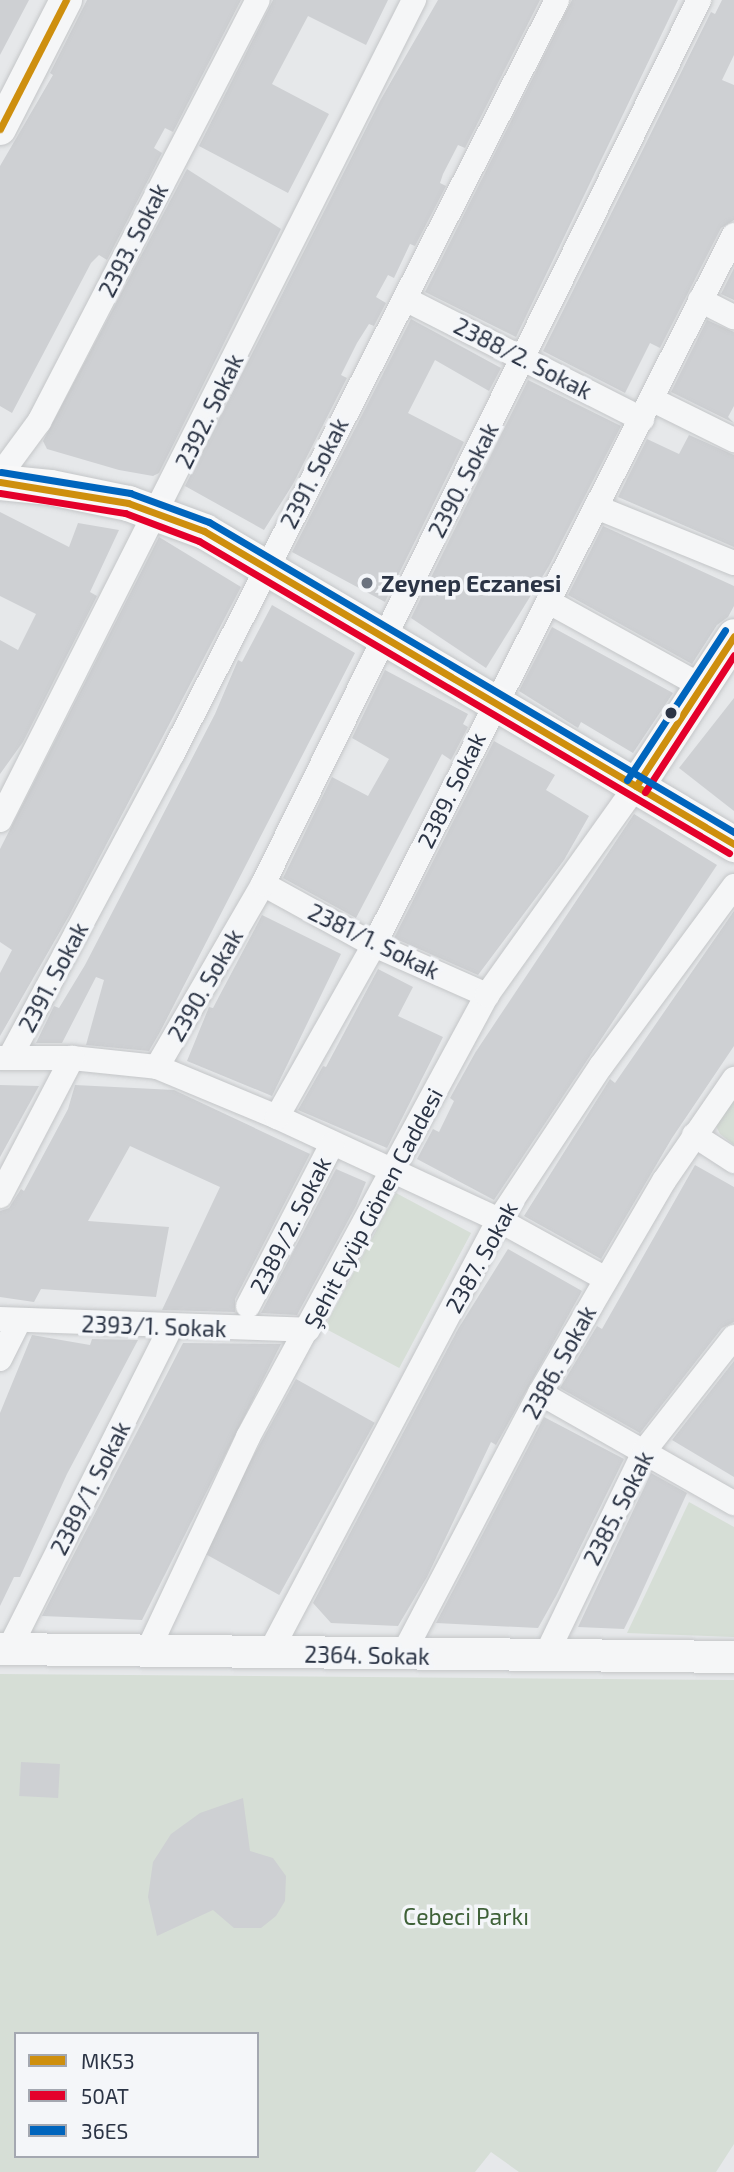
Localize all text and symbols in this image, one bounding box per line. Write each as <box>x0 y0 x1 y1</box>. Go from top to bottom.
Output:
street label: 2393. Sokak <box>93 178 173 302</box>
street label: 2388/2. Sokak <box>450 311 596 405</box>
street label: 2392. Sokak <box>169 349 249 473</box>
street label: 2391. Sokak <box>274 413 354 533</box>
street label: 2390. Sokak <box>422 418 504 542</box>
place label: Zeynep Eczanesi <box>381 569 561 597</box>
marker: Zeynep Eczanesi <box>359 575 375 591</box>
unlabelled marker <box>664 706 678 720</box>
street label: 2389. Sokak <box>411 728 491 852</box>
street label: 2381/1. Sokak <box>304 897 444 985</box>
street label: 2391. Sokak <box>13 917 93 1037</box>
street label: 2390. Sokak <box>162 924 248 1046</box>
street label: Şehit Eyüp Gönen Caddesi <box>298 1083 448 1333</box>
street label: 2389/2. Sokak <box>244 1152 336 1298</box>
street label: 2387. Sokak <box>439 1197 523 1317</box>
street label: 2386. Sokak <box>517 1301 601 1423</box>
street label: 2393/1. Sokak <box>81 1310 227 1342</box>
street label: 2389/1. Sokak <box>44 1417 136 1559</box>
street label: 2385. Sokak <box>577 1446 659 1570</box>
street label: 2364. Sokak <box>304 1640 430 1670</box>
park label: Cebeci Parkı <box>403 1902 529 1930</box>
legend <box>14 2032 259 2158</box>
text: MK53 <box>81 2048 135 2073</box>
text: 50AT <box>81 2083 129 2108</box>
text: 36ES <box>81 2118 128 2143</box>

